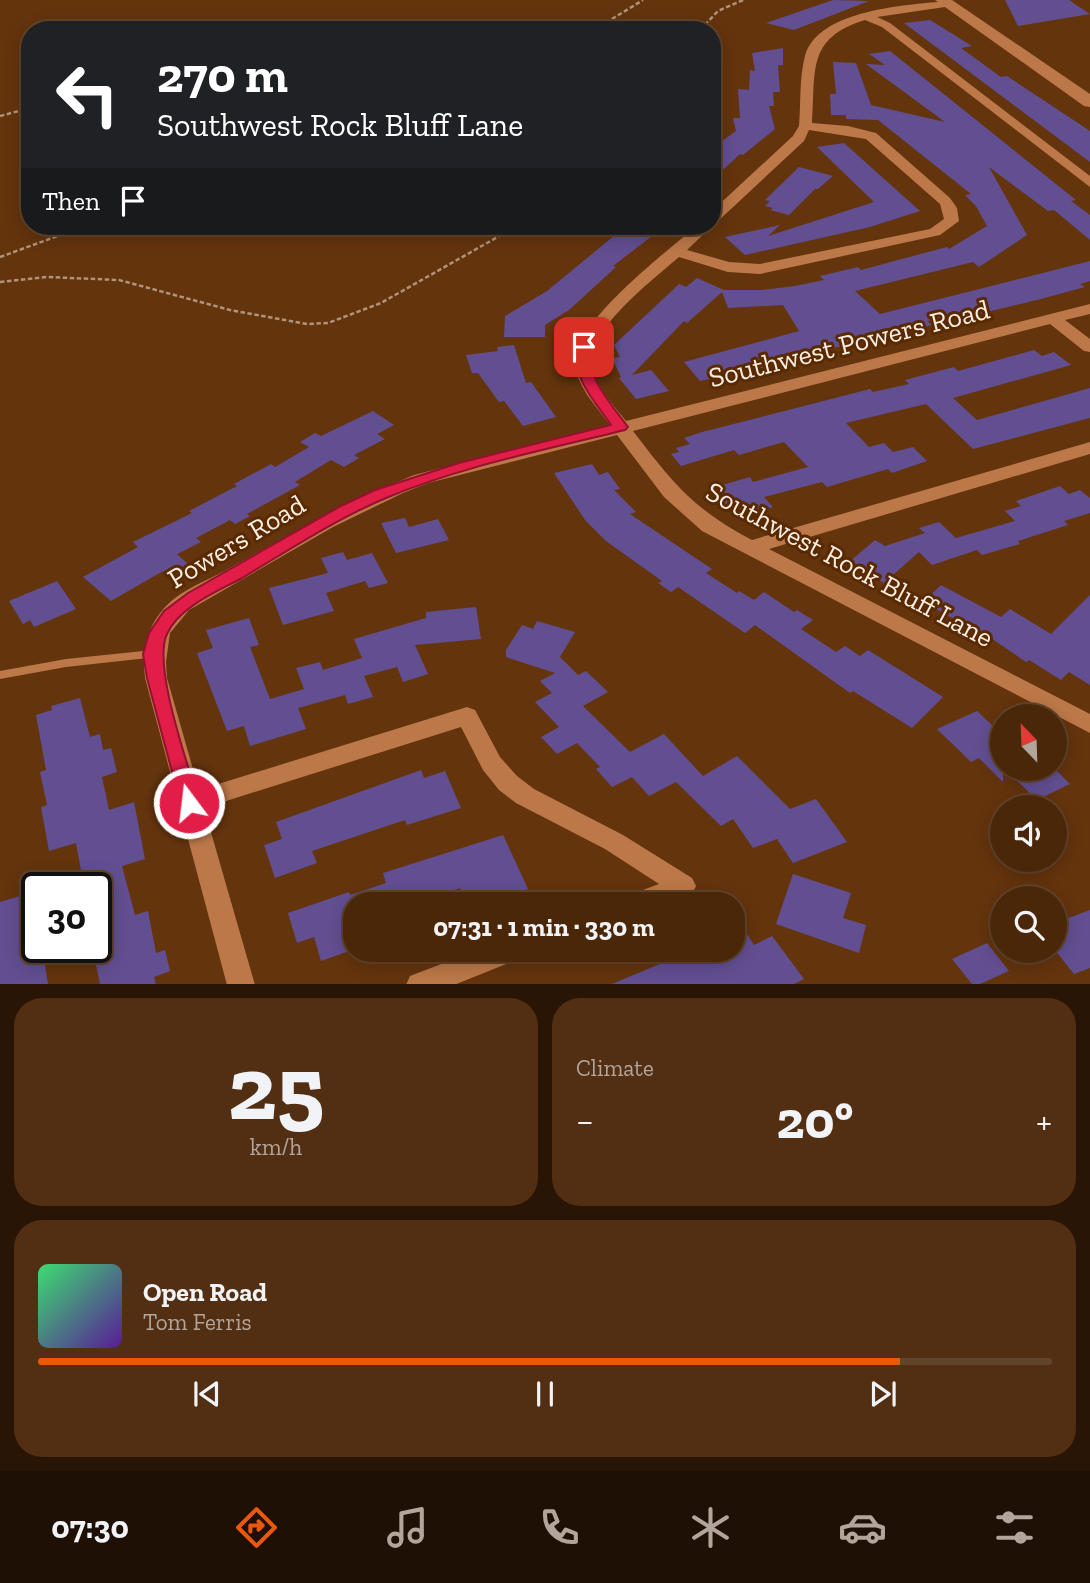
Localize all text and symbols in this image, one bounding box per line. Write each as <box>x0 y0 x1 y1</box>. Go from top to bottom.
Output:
text: 270 m <box>157 46 288 105</box>
icon: left <box>42 49 133 140</box>
text: Southwest Rock Bluff Lane <box>157 106 523 144</box>
icon: arrive <box>114 182 152 220</box>
text: Then <box>42 185 100 217</box>
street label: Southwest Powers Road <box>705 293 993 394</box>
pin <box>554 317 614 377</box>
icon: arrive <box>565 328 603 366</box>
street label: Southwest Rock Bluff Lane <box>701 475 999 654</box>
street label: Powers Road <box>162 488 311 595</box>
north arrow <box>990 704 1068 780</box>
map controls <box>990 704 1067 963</box>
position arrow <box>152 766 226 840</box>
button: sound <box>990 795 1067 872</box>
speed limit sign: 30 <box>21 872 112 963</box>
button: search <box>990 886 1067 963</box>
text: 07:31 · 1 min · 330 m <box>433 911 655 943</box>
text: 25 <box>228 1033 324 1142</box>
text: Climate <box>576 1054 654 1082</box>
text: 20° <box>777 1089 853 1151</box>
text: − <box>576 1098 594 1144</box>
text: + <box>1036 1098 1052 1144</box>
text: km/h <box>250 1133 302 1161</box>
text: Open Road <box>143 1276 267 1308</box>
text: Tom Ferris <box>143 1308 252 1336</box>
icon: previous <box>188 1375 226 1413</box>
icon: pause <box>526 1375 564 1413</box>
icon: next <box>864 1375 902 1413</box>
icon: directions <box>232 1503 281 1552</box>
icon: music <box>383 1503 432 1552</box>
icon: phone <box>535 1503 584 1552</box>
icon: climate <box>686 1503 735 1552</box>
icon: car <box>838 1503 887 1552</box>
icon: filters <box>990 1503 1039 1552</box>
text: 07:30 <box>51 1508 129 1546</box>

